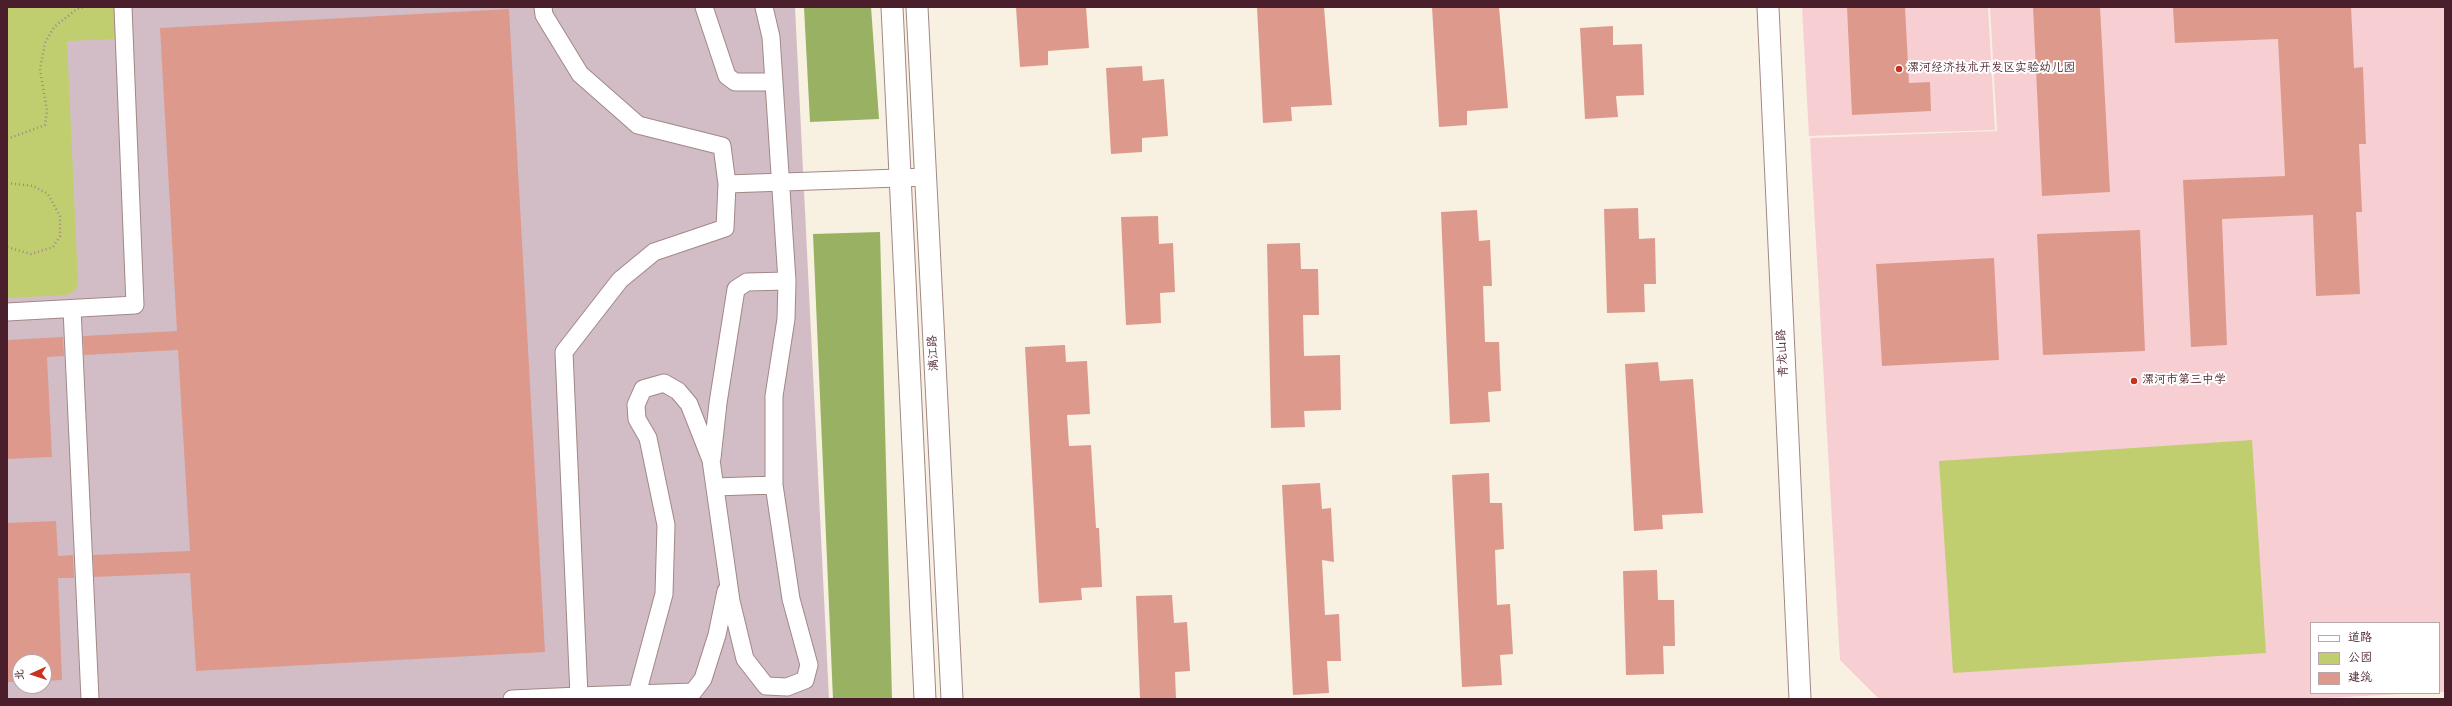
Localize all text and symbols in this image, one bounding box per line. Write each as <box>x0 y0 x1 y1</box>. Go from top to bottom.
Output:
place label: 漯河经济技术开发区实验幼儿园 <box>1907 62 2075 76</box>
marker: 漯河经济技术开发区实验幼儿园 <box>1894 64 1904 74</box>
street label: 青龙山路 <box>1776 329 1792 377</box>
street label: 漓江路 <box>927 335 943 371</box>
place label: 漯河市第三中学 <box>2142 374 2226 388</box>
marker: 漯河市第三中学 <box>2129 376 2139 386</box>
legend <box>2310 622 2440 694</box>
text: 道路 <box>2348 630 2372 647</box>
text: 公园 <box>2348 650 2372 667</box>
north arrow <box>12 654 52 694</box>
text: 北 <box>13 669 29 680</box>
text: 建筑 <box>2348 670 2372 687</box>

